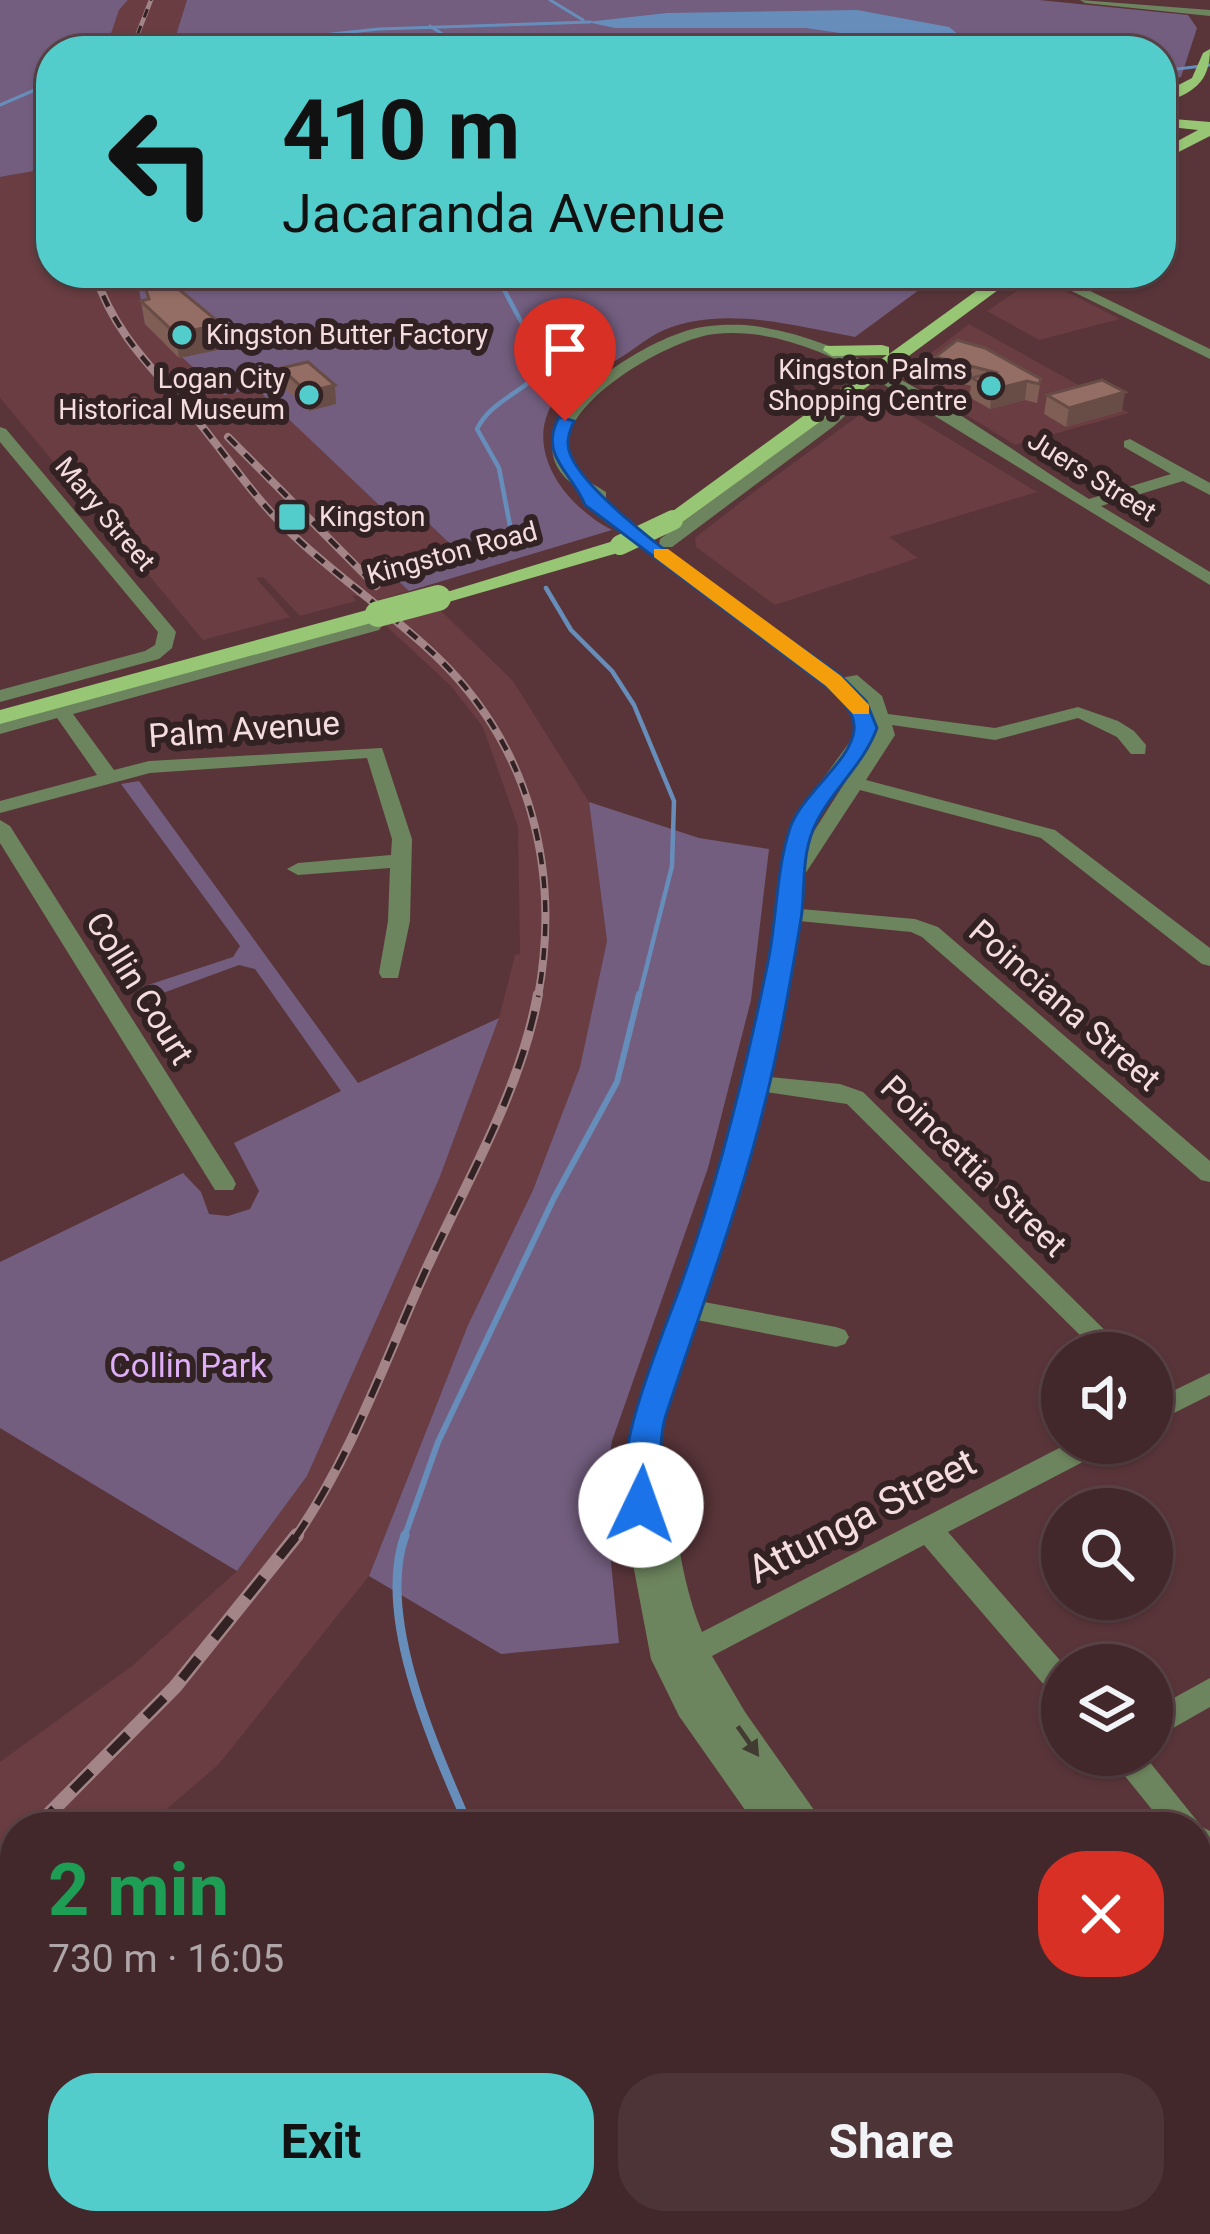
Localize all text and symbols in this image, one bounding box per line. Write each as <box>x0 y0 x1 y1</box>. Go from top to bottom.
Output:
text: 410 m <box>282 81 520 180</box>
icon: left <box>84 84 240 240</box>
text: Jacaranda Avenue <box>282 182 725 245</box>
pin <box>514 298 616 421</box>
icon: arrive <box>532 316 598 382</box>
place label: Kingston Butter Factory <box>206 319 488 351</box>
marker: Kingston Butter Factory <box>169 322 195 348</box>
place label: Kingston Palms Shopping Centre <box>768 354 967 417</box>
place label: Logan City Historical Museum <box>58 363 285 426</box>
marker: Kingston Palms Shopping Centre <box>978 373 1004 399</box>
marker: Logan City Historical Museum <box>296 382 322 408</box>
street label: Juers Street <box>1022 424 1162 528</box>
street label: Mary Street <box>48 451 162 577</box>
marker: Kingston <box>276 501 308 533</box>
place label: Kingston <box>319 501 425 533</box>
street label: Kingston Road <box>363 515 541 591</box>
street label: Palm Avenue <box>147 703 341 755</box>
street label: Collin Court <box>78 905 202 1071</box>
street label: Poinciana Street <box>962 911 1168 1099</box>
street label: Poincettia Street <box>873 1067 1075 1265</box>
map controls <box>1041 1332 1173 1776</box>
button: sound <box>1041 1332 1173 1464</box>
park label: Collin Park <box>109 1346 267 1385</box>
street label: Attunga Street <box>740 1439 984 1593</box>
position arrow <box>578 1442 704 1568</box>
button: search <box>1041 1488 1173 1620</box>
button: layers <box>1041 1644 1173 1776</box>
one-way arrow <box>735 1725 759 1757</box>
text: 2 min <box>48 1848 229 1933</box>
button: close <box>1038 1851 1164 1977</box>
text: 730 m · 16:05 <box>48 1936 284 1982</box>
button: Exit <box>48 2073 594 2211</box>
button: Share <box>618 2073 1164 2211</box>

